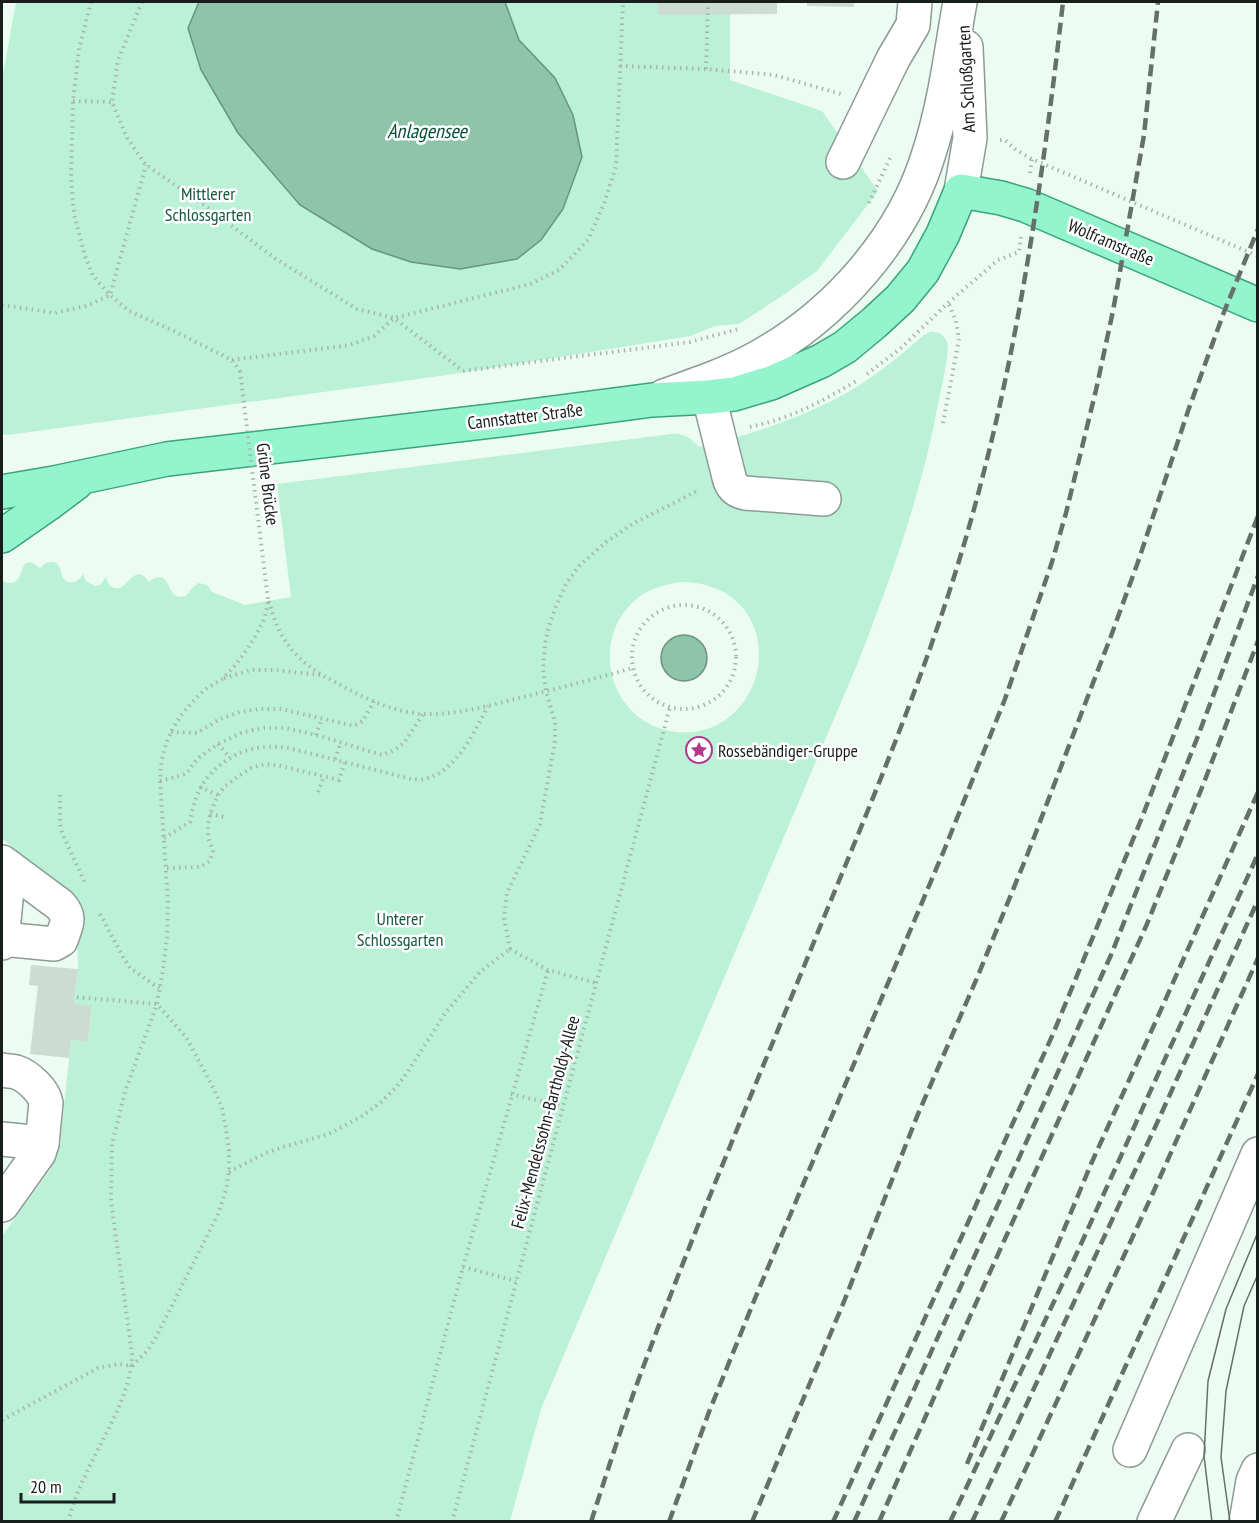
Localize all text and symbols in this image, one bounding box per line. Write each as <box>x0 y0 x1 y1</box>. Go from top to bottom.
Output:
street label: Am Schloßgarten <box>952 25 980 133</box>
water label: Anlagensee <box>387 118 469 144</box>
park label: Mittlerer Schlossgarten <box>165 182 251 226</box>
street label: Wolframstraße <box>1064 214 1158 270</box>
street label: Cannstatter Straße <box>466 398 584 434</box>
street label: Grüne Brücke <box>252 442 284 526</box>
place icon: Rossebändiger-Gruppe <box>684 735 714 765</box>
place label: Rossebändiger-Gruppe <box>718 739 858 762</box>
park label: Unterer Schlossgarten <box>357 907 443 951</box>
street label: Felix-Mendelssohn-Bartholdy-Allee <box>505 1013 585 1231</box>
scale bar <box>21 1466 114 1504</box>
text: 20 m <box>30 1475 62 1498</box>

